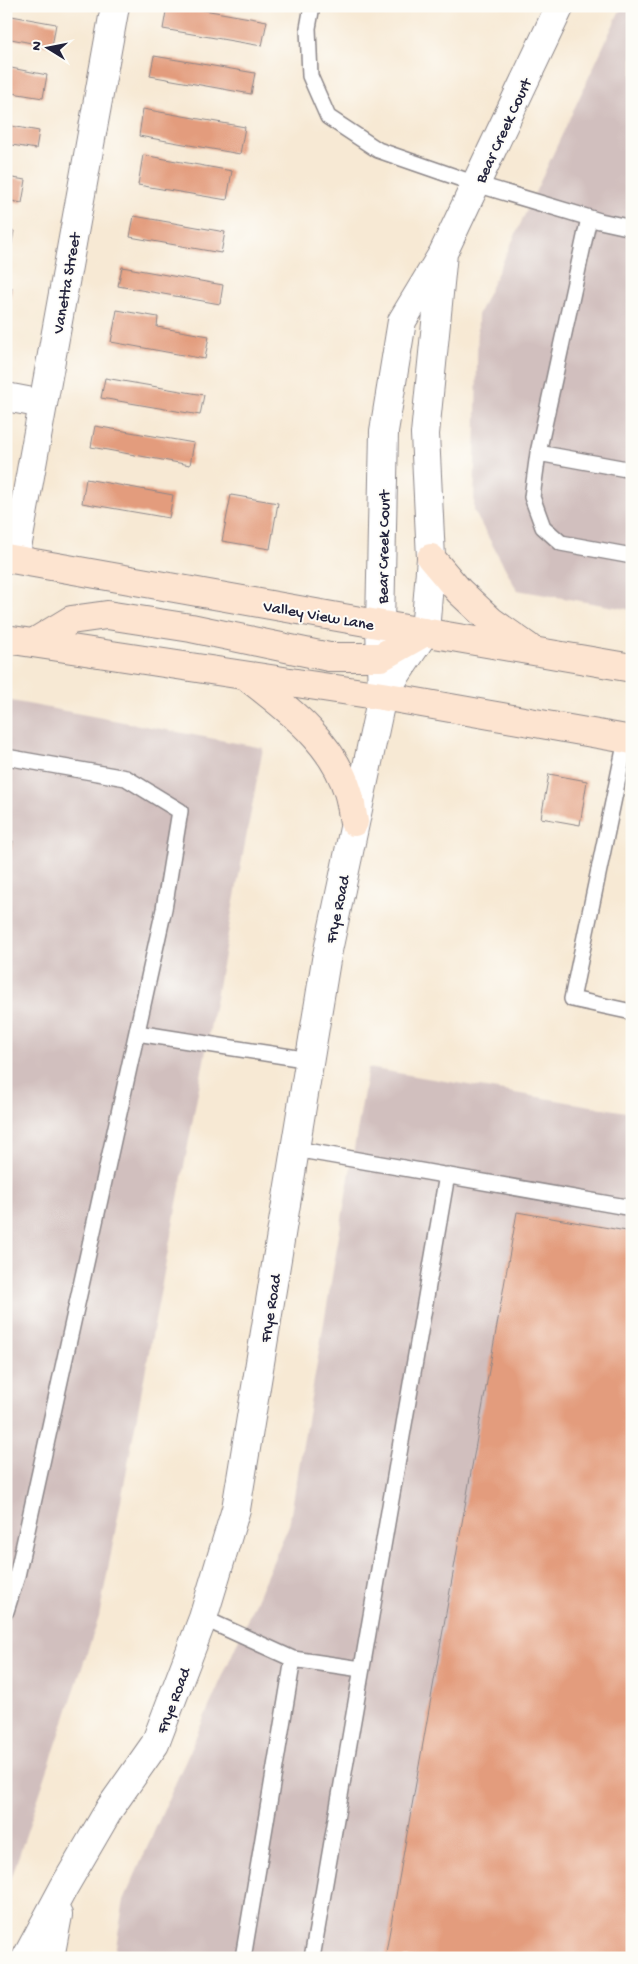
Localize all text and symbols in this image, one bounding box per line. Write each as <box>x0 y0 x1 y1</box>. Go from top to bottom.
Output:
north arrow <box>22 22 72 72</box>
text: N <box>28 40 47 52</box>
street label: Bear Creek Court <box>472 75 538 188</box>
street label: Vanetta Street <box>50 230 87 336</box>
street label: Bear Creek Court <box>375 489 396 605</box>
street label: Valley View Lane <box>261 598 376 637</box>
street label: Frye Road <box>323 873 356 946</box>
street label: Frye Road <box>258 1272 287 1345</box>
street label: Frye Road <box>154 1664 197 1738</box>

